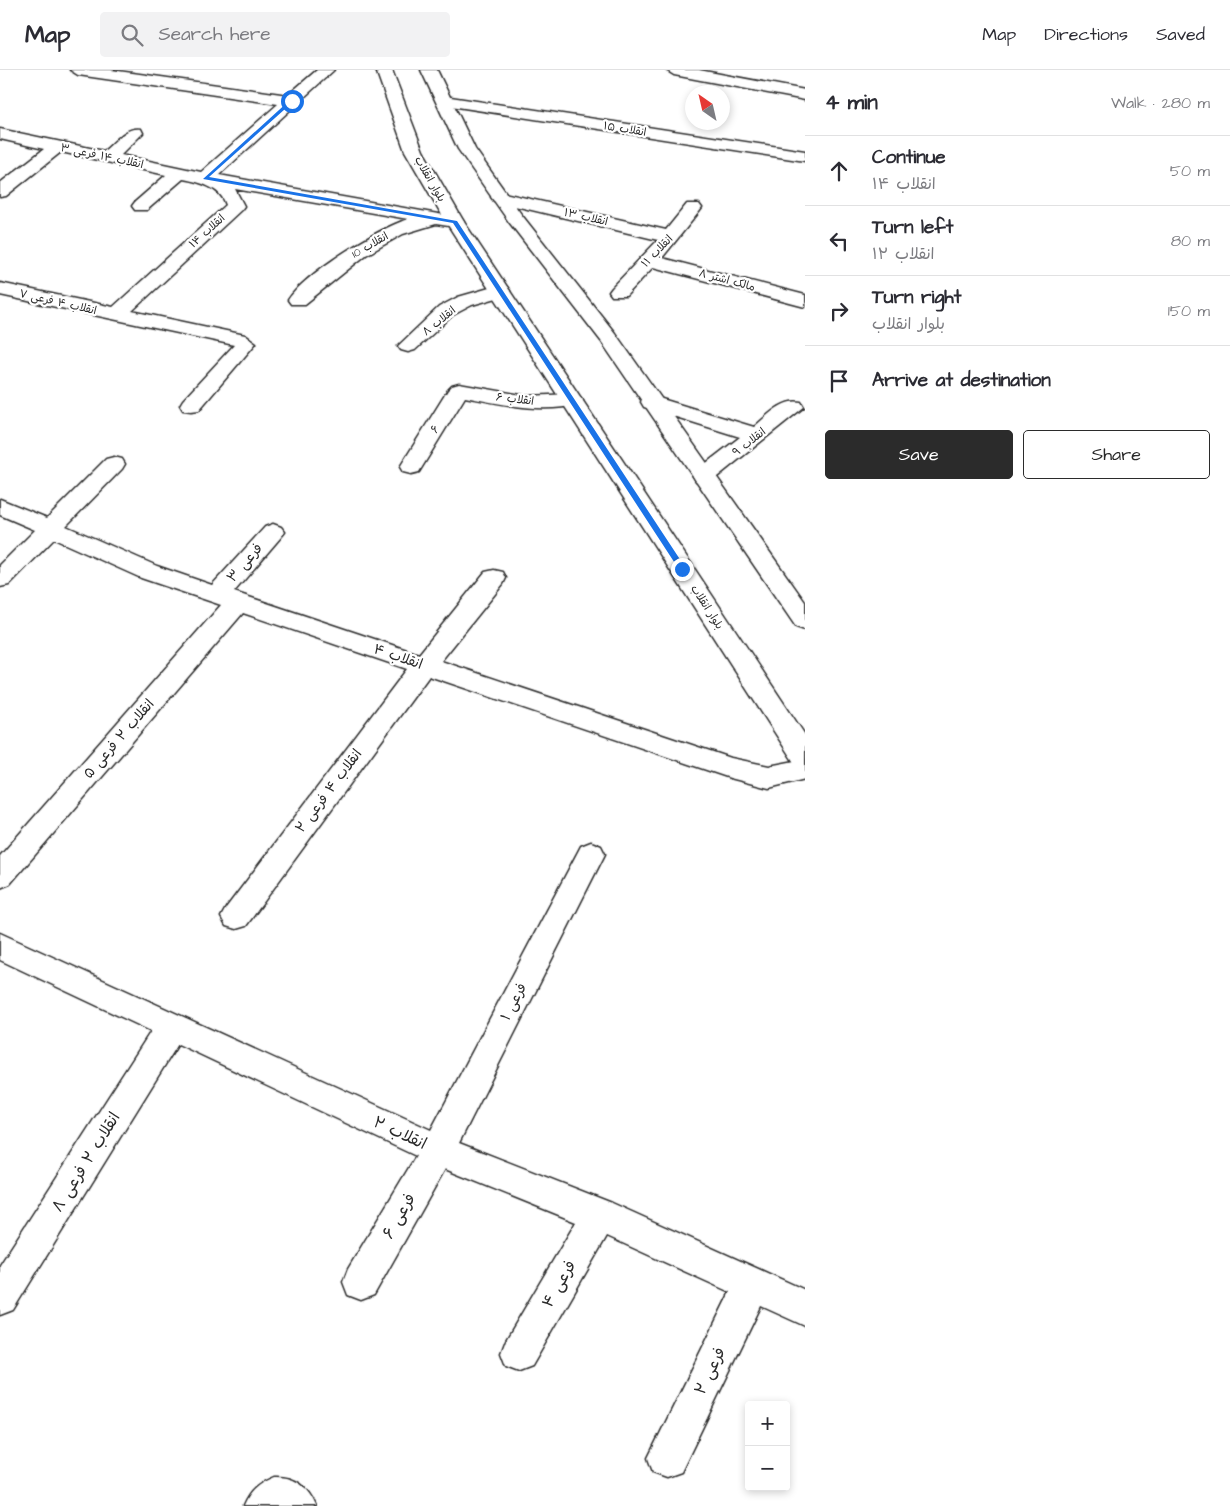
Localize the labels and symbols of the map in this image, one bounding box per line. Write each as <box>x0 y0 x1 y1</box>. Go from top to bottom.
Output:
north arrow <box>685 85 730 130</box>
route start <box>281 90 304 113</box>
street label: انقلاب ۱۵ <box>602 118 648 140</box>
street label: انقلاب ۱۴ فرعی ۳ <box>59 140 145 172</box>
street label: بلوار انقلاب <box>411 154 449 204</box>
street label: انقلاب ۱۳ <box>563 205 609 229</box>
street label: انقلاب ۱۴ <box>186 211 228 251</box>
street label: انقلاب 10 <box>349 229 391 261</box>
street label: انقلاب ۱۱ <box>638 232 676 270</box>
street label: مالک اشتر ۸ <box>697 265 757 295</box>
street label: انقلاب ۴ فرعی ۷ <box>18 286 98 318</box>
street label: انقلاب ۸ <box>419 303 459 339</box>
street label: انقلاب ۶ <box>495 389 535 409</box>
street label: ۶ <box>427 422 443 436</box>
street label: انقلاب ۹ <box>729 424 769 460</box>
street label: فرعی ۳ <box>222 539 268 587</box>
route end <box>671 558 694 581</box>
street label: بلوار انقلاب <box>687 582 727 632</box>
street label: انقلاب ۴ <box>371 639 425 675</box>
street label: انقلاب ۲ فرعی ۵ <box>79 695 159 783</box>
street label: انقلاب ۴ فرعی ۲ <box>291 745 367 837</box>
street label: فرعی ۱ <box>496 980 532 1024</box>
street label: انقلاب ۲ فرعی ۸ <box>47 1108 125 1216</box>
street label: انقلاب ۲ <box>370 1111 430 1155</box>
street label: فرعی ۶ <box>377 1189 421 1243</box>
street label: فرعی ۴ <box>537 1256 581 1312</box>
street label: فرعی ۲ <box>689 1344 731 1398</box>

